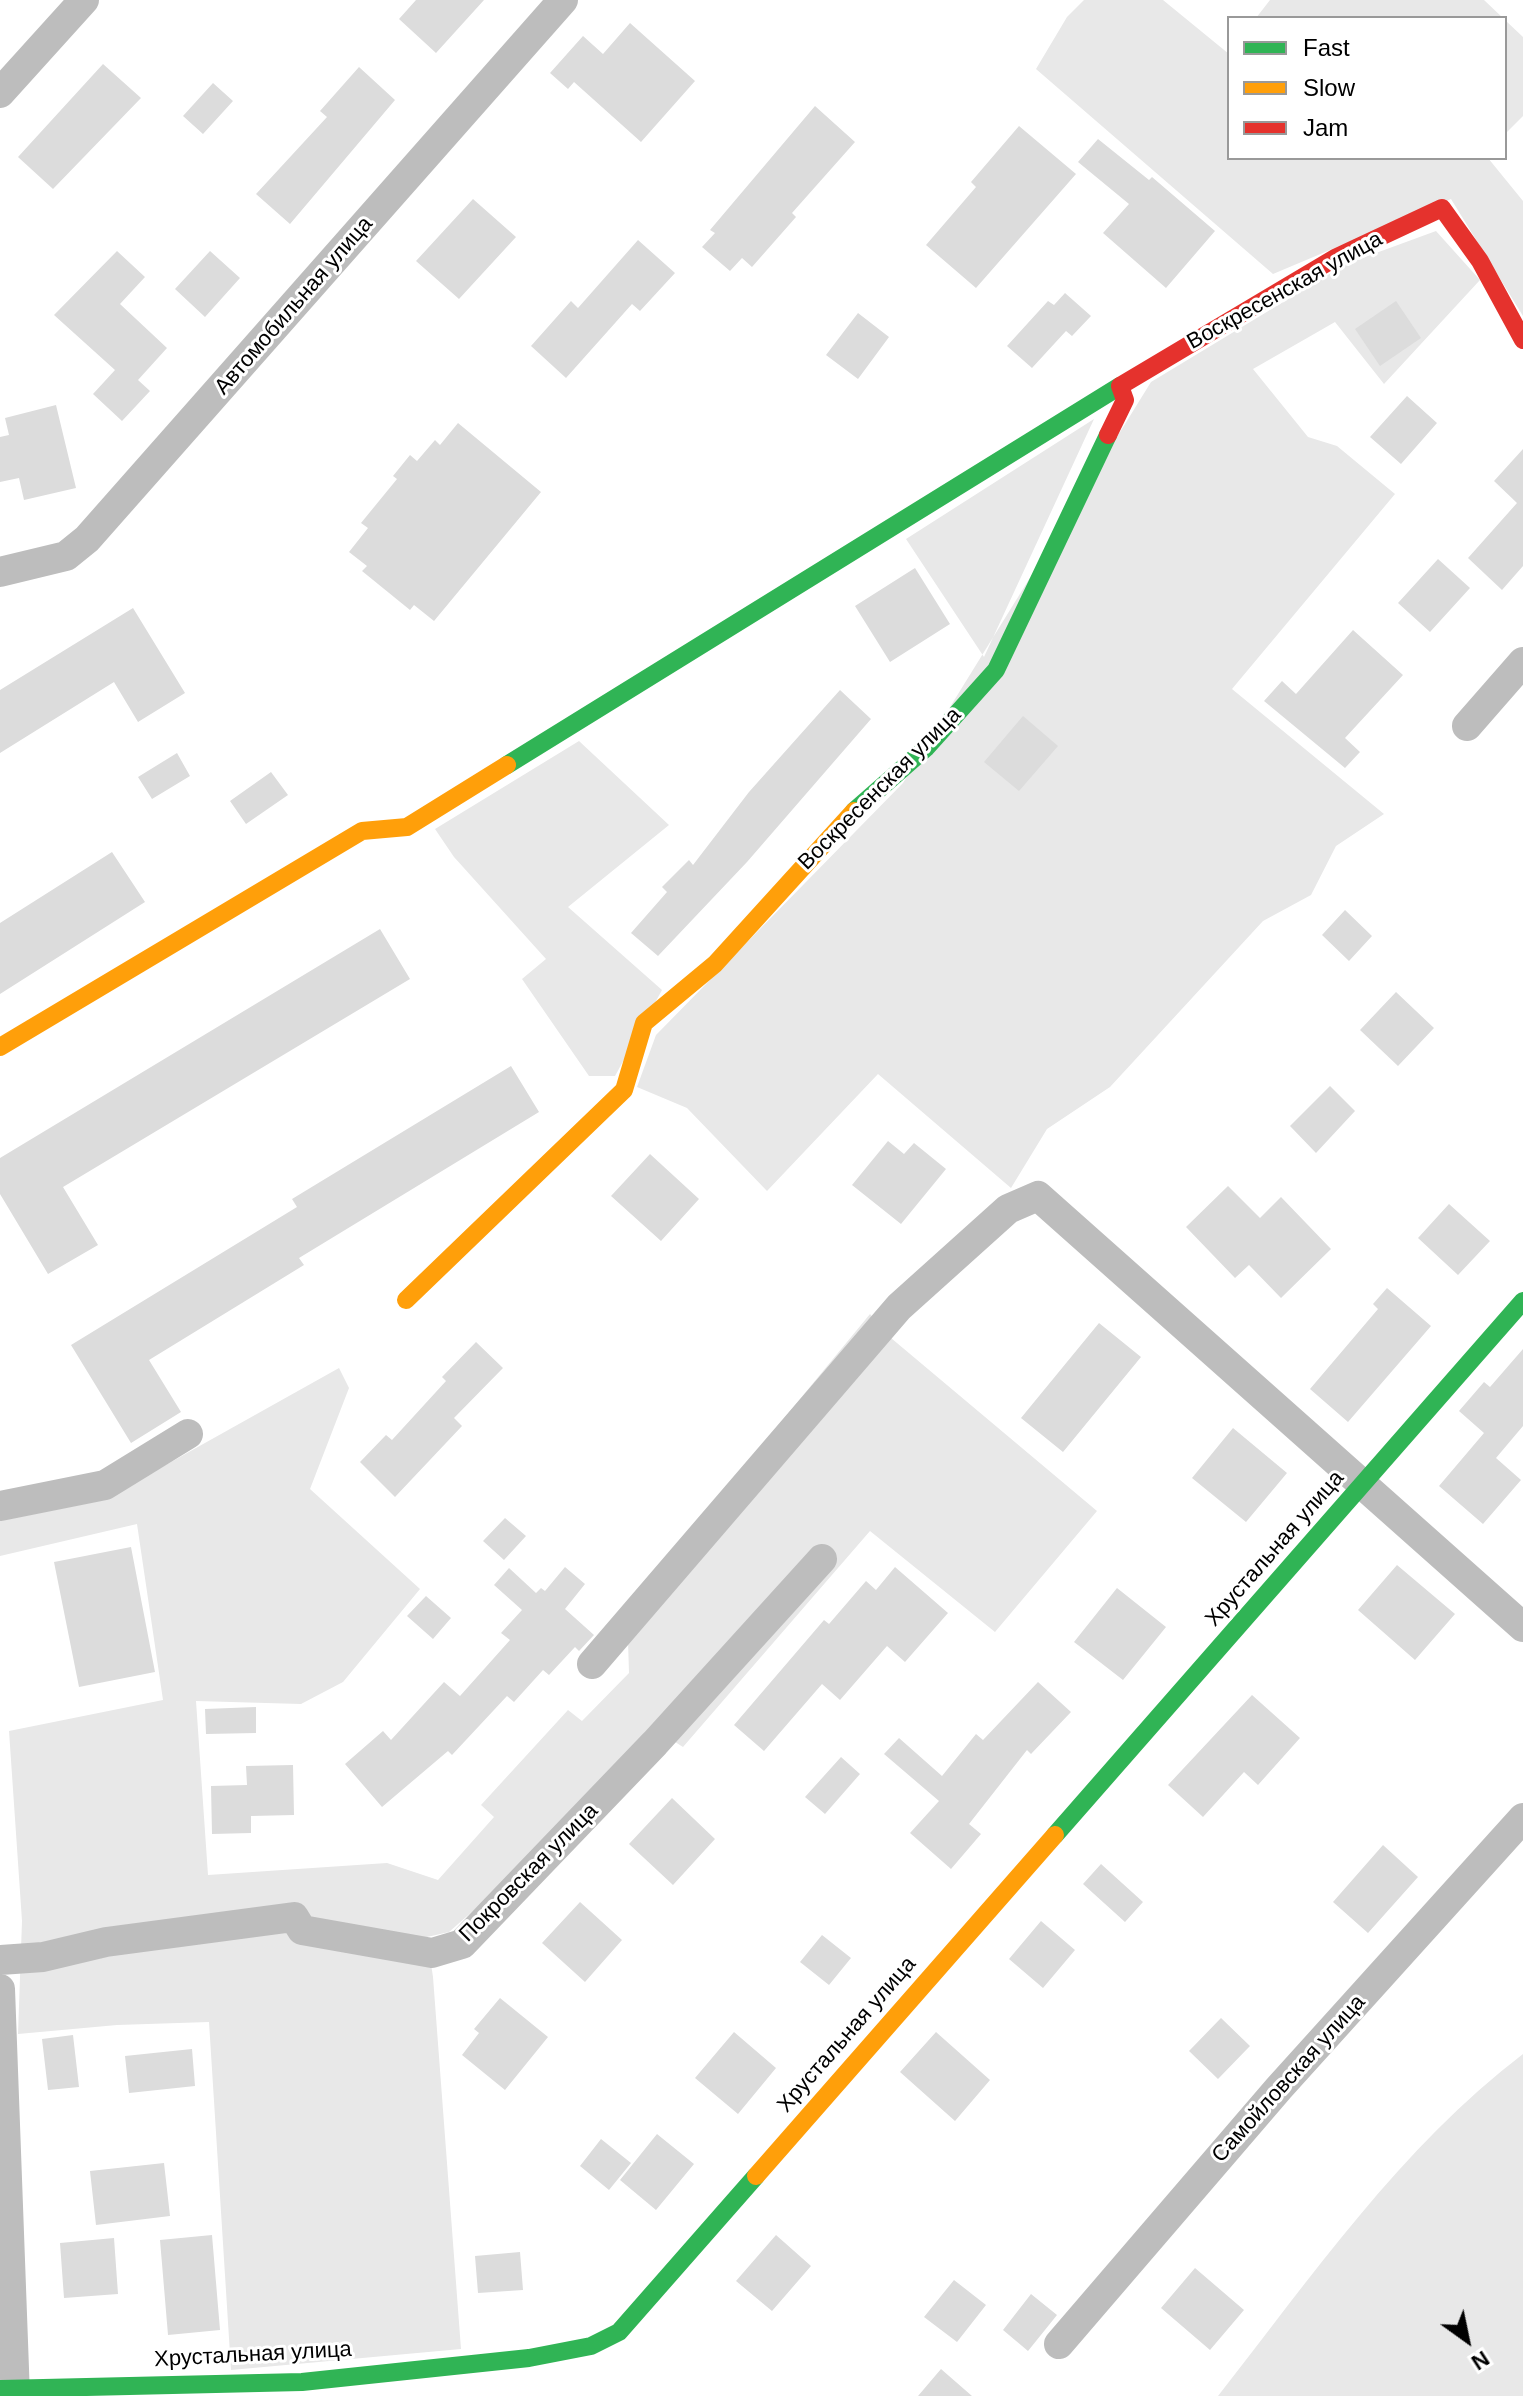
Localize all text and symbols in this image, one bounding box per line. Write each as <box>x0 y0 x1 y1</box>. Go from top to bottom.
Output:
legend <box>1227 16 1507 160</box>
text: Fast <box>1303 34 1350 61</box>
text: Slow <box>1303 74 1355 101</box>
text: Jam <box>1303 114 1348 141</box>
street label: Автомобильная улица <box>209 212 379 400</box>
street label: Воскресенская улица <box>1183 226 1387 356</box>
street label: Воскресенская улица <box>793 702 967 876</box>
street label: Хрустальная улица <box>1200 1466 1350 1632</box>
street label: Покровская улица <box>454 1798 604 1948</box>
street label: Хрустальная улица <box>772 1952 922 2118</box>
street label: Самойловская улица <box>1207 1990 1371 2168</box>
north arrow <box>1427 2300 1507 2380</box>
street label: Хрустальная улица <box>154 2337 352 2373</box>
text: N <box>1467 2346 1494 2375</box>

